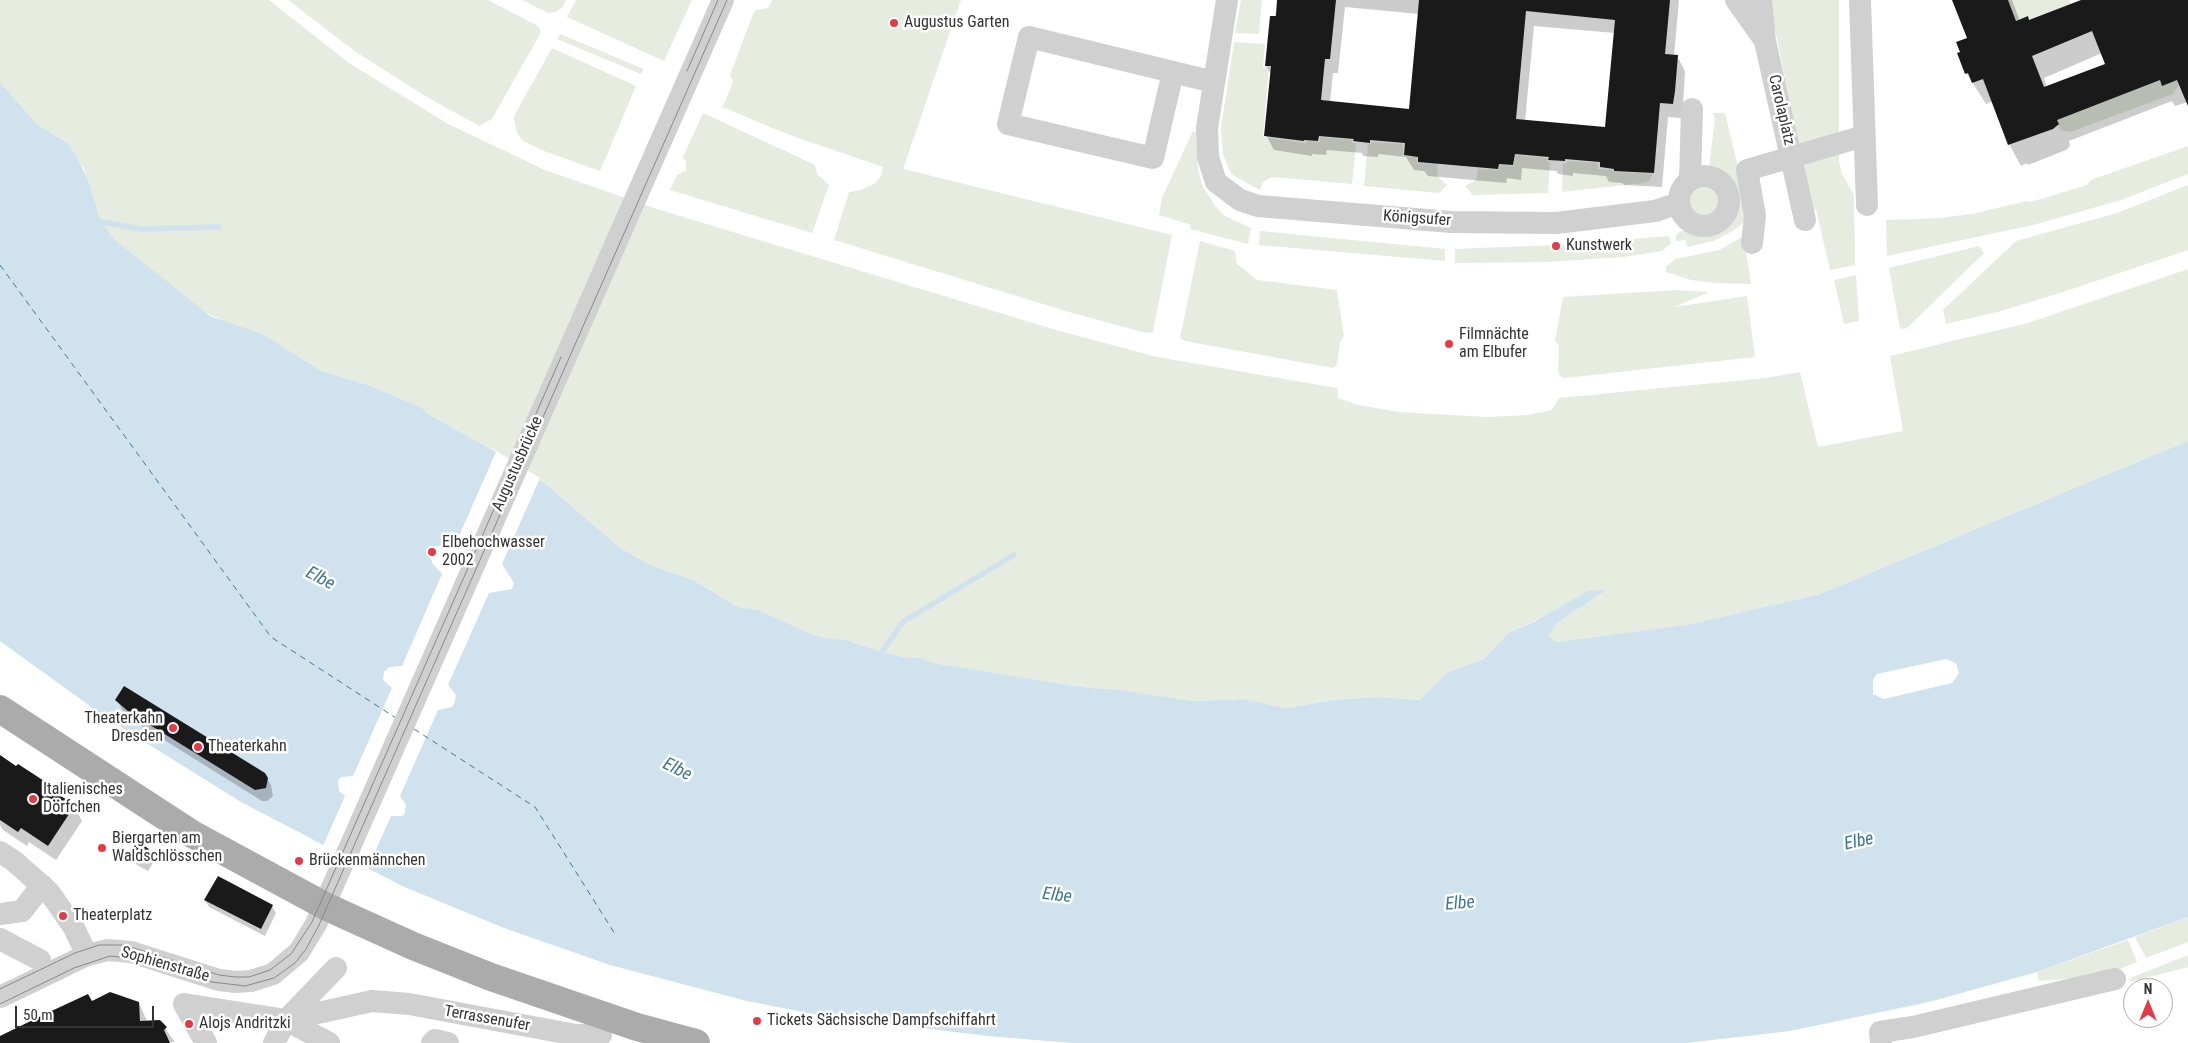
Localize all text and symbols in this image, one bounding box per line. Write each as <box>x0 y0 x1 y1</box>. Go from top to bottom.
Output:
place label: Augustus Garten <box>904 13 1010 33</box>
marker: Augustus Garten <box>888 17 900 29</box>
street label: Carolaplatz <box>1764 73 1798 147</box>
street label: Königsufer <box>1382 207 1452 231</box>
place label: Kunstwerk <box>1566 236 1632 256</box>
marker: Kunstwerk <box>1550 240 1562 252</box>
place label: Filmnächte am Elbufer <box>1459 325 1529 363</box>
marker: Filmnächte am Elbufer <box>1443 338 1455 350</box>
street label: Augustusbrücke <box>488 414 548 514</box>
place label: Elbehochwasser 2002 <box>442 533 545 571</box>
marker: Elbehochwasser 2002 <box>426 546 438 558</box>
water label: Elbe <box>302 563 338 595</box>
place label: Theaterkahn Dresden <box>84 709 163 747</box>
marker: Theaterkahn Dresden <box>167 722 179 734</box>
place label: Theaterkahn <box>208 737 287 757</box>
marker: Theaterkahn <box>192 741 204 753</box>
water label: Elbe <box>659 754 695 786</box>
place label: Italienisches Dörfchen <box>43 780 123 818</box>
marker: Italienisches Dörfchen <box>27 793 39 805</box>
water label: Elbe <box>1842 828 1876 856</box>
place label: Biergarten am Waldschlösschen <box>112 829 222 867</box>
marker: Biergarten am Waldschlösschen <box>96 842 108 854</box>
place label: Brückenmännchen <box>309 851 426 871</box>
marker: Brückenmännchen <box>293 855 305 867</box>
water label: Elbe <box>1041 883 1073 909</box>
water label: Elbe <box>1444 892 1476 916</box>
place label: Theaterplatz <box>73 906 152 926</box>
marker: Theaterplatz <box>57 910 69 922</box>
street label: Sophienstraße <box>119 943 211 987</box>
north arrow <box>2123 978 2173 1028</box>
text: N <box>2144 981 2152 997</box>
scale bar <box>18 996 156 1028</box>
street label: Terrassenufer <box>443 1002 531 1036</box>
text: 50 m <box>23 1006 53 1024</box>
place label: Tickets Sächsische Dampfschiffahrt <box>767 1011 996 1031</box>
place label: Alojs Andritzki <box>199 1014 291 1034</box>
marker: Tickets Sächsische Dampfschiffahrt <box>751 1015 763 1027</box>
marker: Alojs Andritzki <box>183 1018 195 1030</box>

